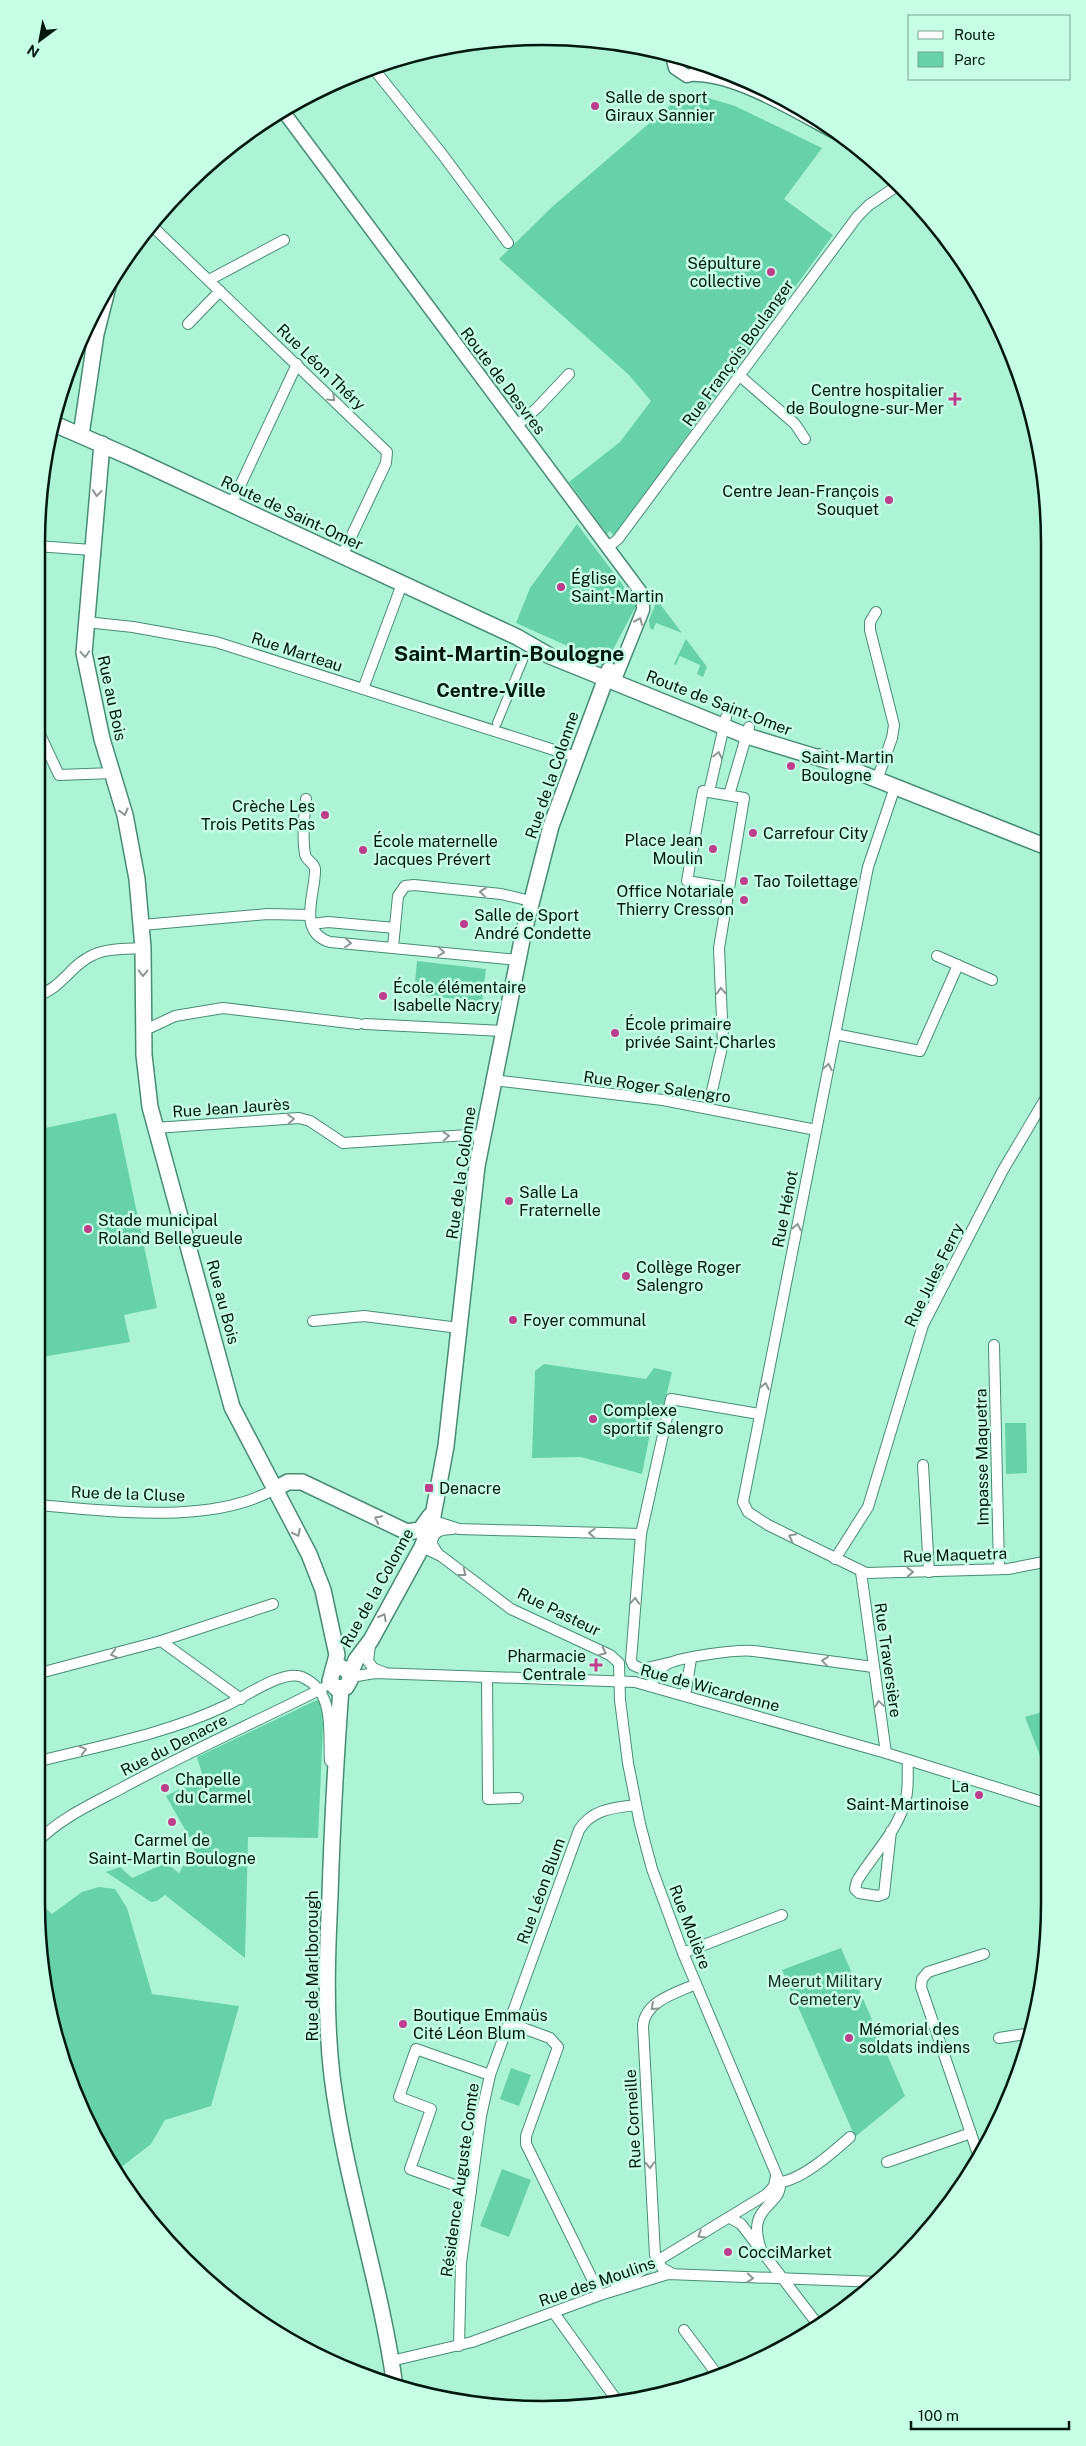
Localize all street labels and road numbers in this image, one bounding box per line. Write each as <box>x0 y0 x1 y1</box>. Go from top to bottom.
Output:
street label: Rue François Boulanger <box>678 276 798 430</box>
street label: Rue Léon Théry <box>273 320 370 414</box>
street label: Route de Desvres <box>456 324 550 438</box>
street label: Route de Saint-Omer <box>218 472 366 554</box>
street label: Rue Marteau <box>249 628 345 676</box>
street label: Rue au Bois <box>94 654 130 742</box>
street label: Route de Saint-Omer <box>643 666 795 740</box>
street label: Rue de la Colonne <box>521 709 583 841</box>
street label: Rue Roger Salengro <box>582 1067 732 1107</box>
street label: Rue Jean Jaurès <box>172 1094 290 1122</box>
street label: Rue de la Colonne <box>442 1106 480 1240</box>
street label: Rue Hénot <box>768 1169 802 1249</box>
street label: Rue Jules Ferry <box>901 1219 968 1330</box>
street label: Rue au Bois <box>203 1258 243 1346</box>
street label: Impasse Maquetra <box>971 1388 993 1526</box>
street label: Rue de la Cluse <box>70 1483 186 1505</box>
street label: Rue de la Colonne <box>336 1525 418 1651</box>
street label: Rue Maquetra <box>903 1544 1007 1566</box>
street label: Rue Pasteur <box>514 1584 604 1640</box>
street label: Rue Traversière <box>871 1601 905 1719</box>
street label: Rue de Wicardenne <box>638 1660 782 1716</box>
street label: Rue du Denacre <box>117 1710 231 1780</box>
street label: Rue Léon Blum <box>513 1835 569 1947</box>
street label: Rue Molière <box>665 1882 715 1972</box>
street label: Rue de Marlborough <box>303 1890 322 2042</box>
street label: Rue Corneille <box>621 2069 645 2169</box>
street label: Résidence Auguste Comte <box>437 2082 483 2278</box>
street label: Rue des Moulins <box>536 2253 658 2311</box>

